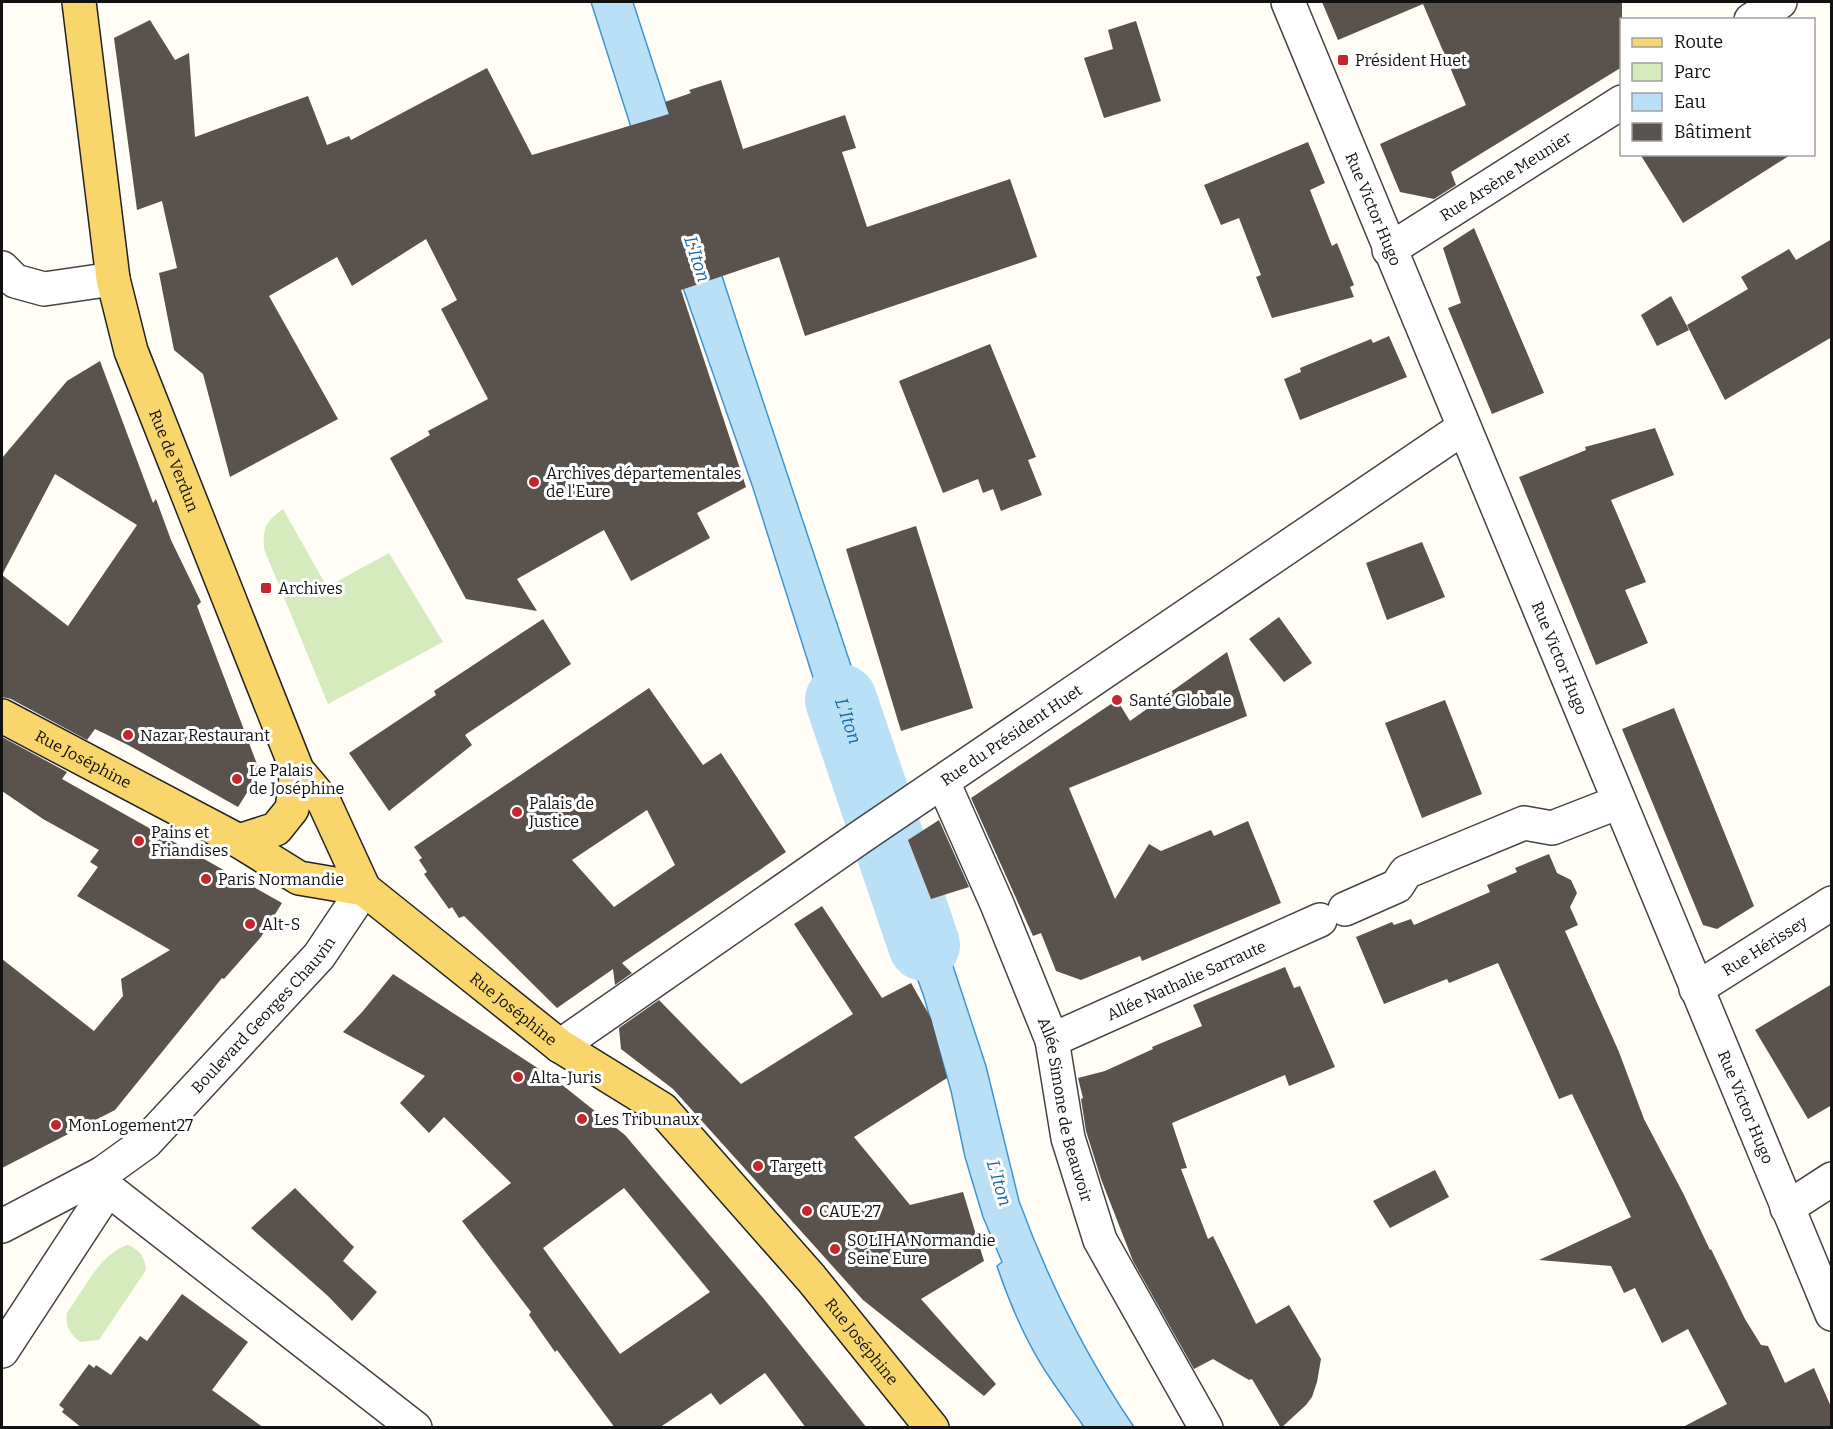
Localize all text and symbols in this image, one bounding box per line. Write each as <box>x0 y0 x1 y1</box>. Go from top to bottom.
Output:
legend <box>1620 18 1815 156</box>
text: Route <box>1674 31 1723 53</box>
place label: Président Huet <box>1355 51 1467 70</box>
marker: Président Huet <box>1336 53 1350 67</box>
text: Parc <box>1674 61 1711 83</box>
text: Eau <box>1674 91 1706 113</box>
text: Bâtiment <box>1674 121 1752 143</box>
street label: Rue Arsène Meunier <box>1436 127 1575 225</box>
street label: Rue Victor Hugo <box>1342 149 1406 268</box>
water label: L'Iton <box>679 233 715 285</box>
street label: Rue de Verdun <box>146 406 203 514</box>
place label: Archives départementales de l'Eure <box>546 464 741 501</box>
marker: Archives départementales de l'Eure <box>527 475 541 489</box>
place label: Archives <box>278 579 343 598</box>
marker: Archives <box>259 581 273 595</box>
street label: Rue Victor Hugo <box>1528 598 1592 717</box>
street label: Rue du Président Huet <box>937 680 1086 789</box>
place label: Santé Globale <box>1129 691 1231 710</box>
marker: Santé Globale <box>1110 693 1124 707</box>
water label: L'Iton <box>830 695 866 747</box>
street label: Rue Joséphine <box>32 726 135 792</box>
place label: Nazar Restaurant <box>140 726 270 745</box>
marker: Nazar Restaurant <box>121 728 135 742</box>
place label: Le Palais de Joséphine <box>249 761 344 798</box>
marker: Le Palais de Joséphine <box>230 772 244 786</box>
place label: Palais de Justice <box>528 794 594 831</box>
marker: Palais de Justice <box>510 805 524 819</box>
place label: Pains et Friandises <box>151 823 228 860</box>
marker: Pains et Friandises <box>132 834 146 848</box>
place label: Paris Normandie <box>218 870 344 889</box>
marker: Paris Normandie <box>199 872 213 886</box>
street label: Rue Hérissey <box>1718 911 1811 980</box>
place label: Alt-S <box>262 915 300 934</box>
marker: Alt-S <box>243 917 257 931</box>
street label: Boulevard Georges Chauvin <box>187 933 339 1097</box>
street label: Allée Nathalie Sarraute <box>1104 936 1269 1024</box>
street label: Rue Joséphine <box>466 968 561 1049</box>
street label: Allée Simone de Beauvoir <box>1034 1014 1097 1204</box>
street label: Rue Victor Hugo <box>1714 1047 1778 1166</box>
place label: Alta-Juris <box>530 1068 602 1087</box>
marker: Alta-Juris <box>511 1070 525 1084</box>
place label: Les Tribunaux <box>594 1110 700 1129</box>
marker: Les Tribunaux <box>575 1112 589 1126</box>
place label: MonLogement27 <box>68 1116 193 1135</box>
marker: MonLogement27 <box>49 1118 63 1132</box>
place label: Targett <box>770 1157 823 1176</box>
water label: L'Iton <box>982 1157 1016 1209</box>
marker: Targett <box>751 1159 765 1173</box>
place label: CAUE 27 <box>819 1202 881 1221</box>
marker: CAUE 27 <box>800 1204 814 1218</box>
place label: SOLIHA Normandie Seine Eure <box>847 1231 995 1268</box>
marker: SOLIHA Normandie Seine Eure <box>828 1242 842 1256</box>
street label: Rue Joséphine <box>821 1294 903 1389</box>

